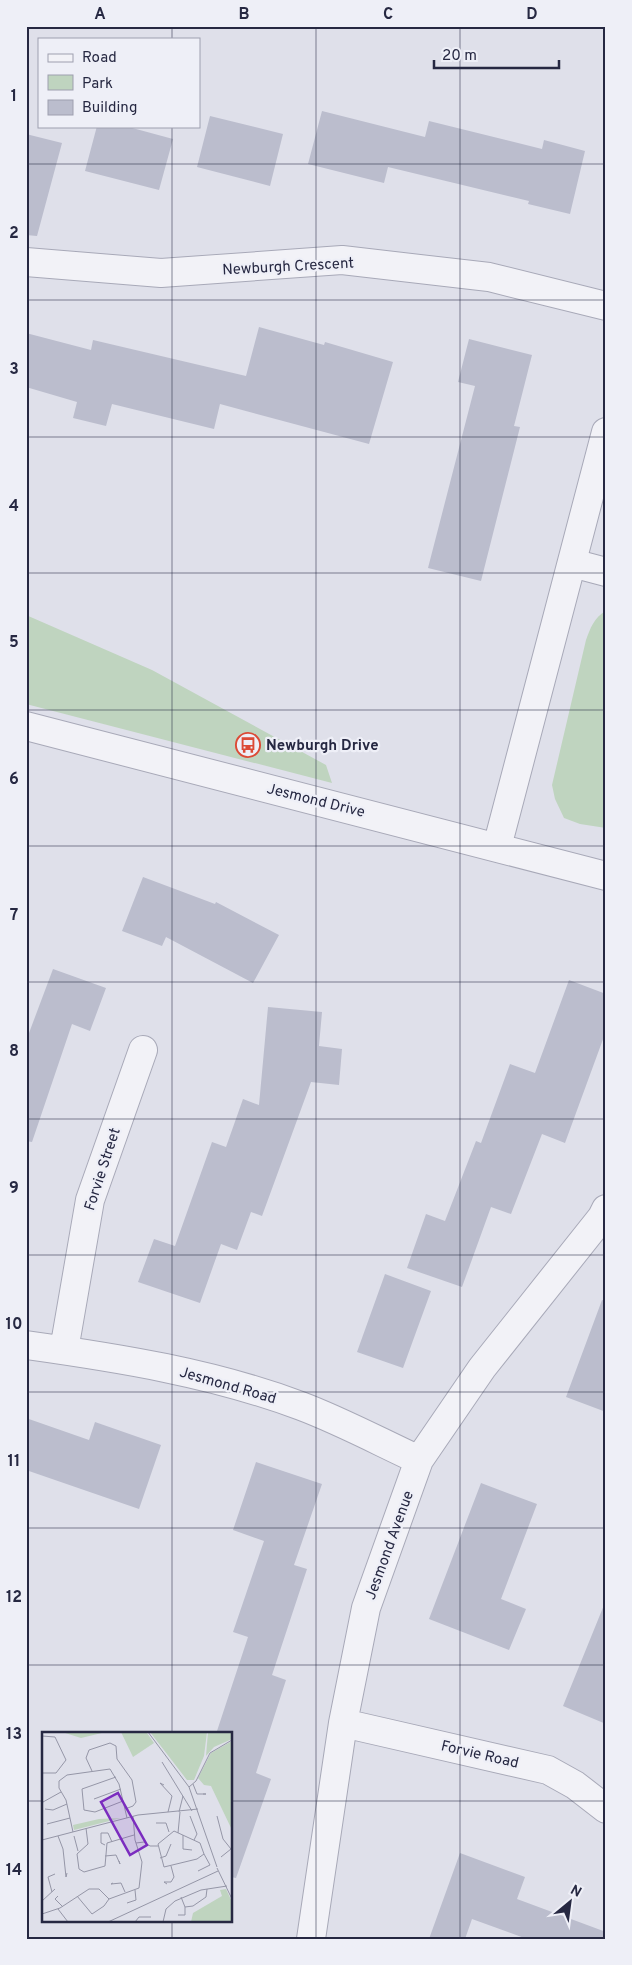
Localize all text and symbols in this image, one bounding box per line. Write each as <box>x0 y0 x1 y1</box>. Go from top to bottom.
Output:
text: A <box>94 5 106 25</box>
text: B <box>238 5 250 25</box>
text: C <box>383 5 393 25</box>
text: D <box>526 5 538 25</box>
legend <box>38 38 200 128</box>
scale bar <box>434 38 560 70</box>
text: 20 m <box>442 47 477 66</box>
text: Road <box>82 49 117 68</box>
text: Park <box>82 75 113 94</box>
text: 1 <box>11 87 17 107</box>
text: Building <box>82 99 137 118</box>
text: 2 <box>9 224 19 244</box>
street label: Newburgh Crescent <box>222 255 354 280</box>
text: 3 <box>9 360 19 380</box>
text: 4 <box>9 497 19 517</box>
text: 5 <box>9 633 19 653</box>
bus stop icon: Newburgh Drive <box>235 732 261 758</box>
place label: Newburgh Drive <box>266 737 379 756</box>
text: 6 <box>9 770 19 790</box>
street label: Jesmond Drive <box>265 780 367 823</box>
text: 7 <box>10 906 18 926</box>
text: 8 <box>9 1042 19 1062</box>
street label: Forvie Street <box>81 1126 126 1213</box>
text: 9 <box>9 1179 19 1199</box>
text: 10 <box>6 1315 22 1335</box>
street label: Jesmond Road <box>177 1364 278 1409</box>
text: 11 <box>8 1452 20 1472</box>
street label: Jesmond Avenue <box>362 1488 419 1603</box>
text: 12 <box>6 1588 22 1608</box>
text: 13 <box>6 1725 22 1745</box>
inset map <box>42 1732 232 1922</box>
street label: Forvie Road <box>439 1737 520 1774</box>
text: 14 <box>6 1861 22 1881</box>
north arrow <box>544 1878 594 1928</box>
text: N <box>567 1882 584 1902</box>

